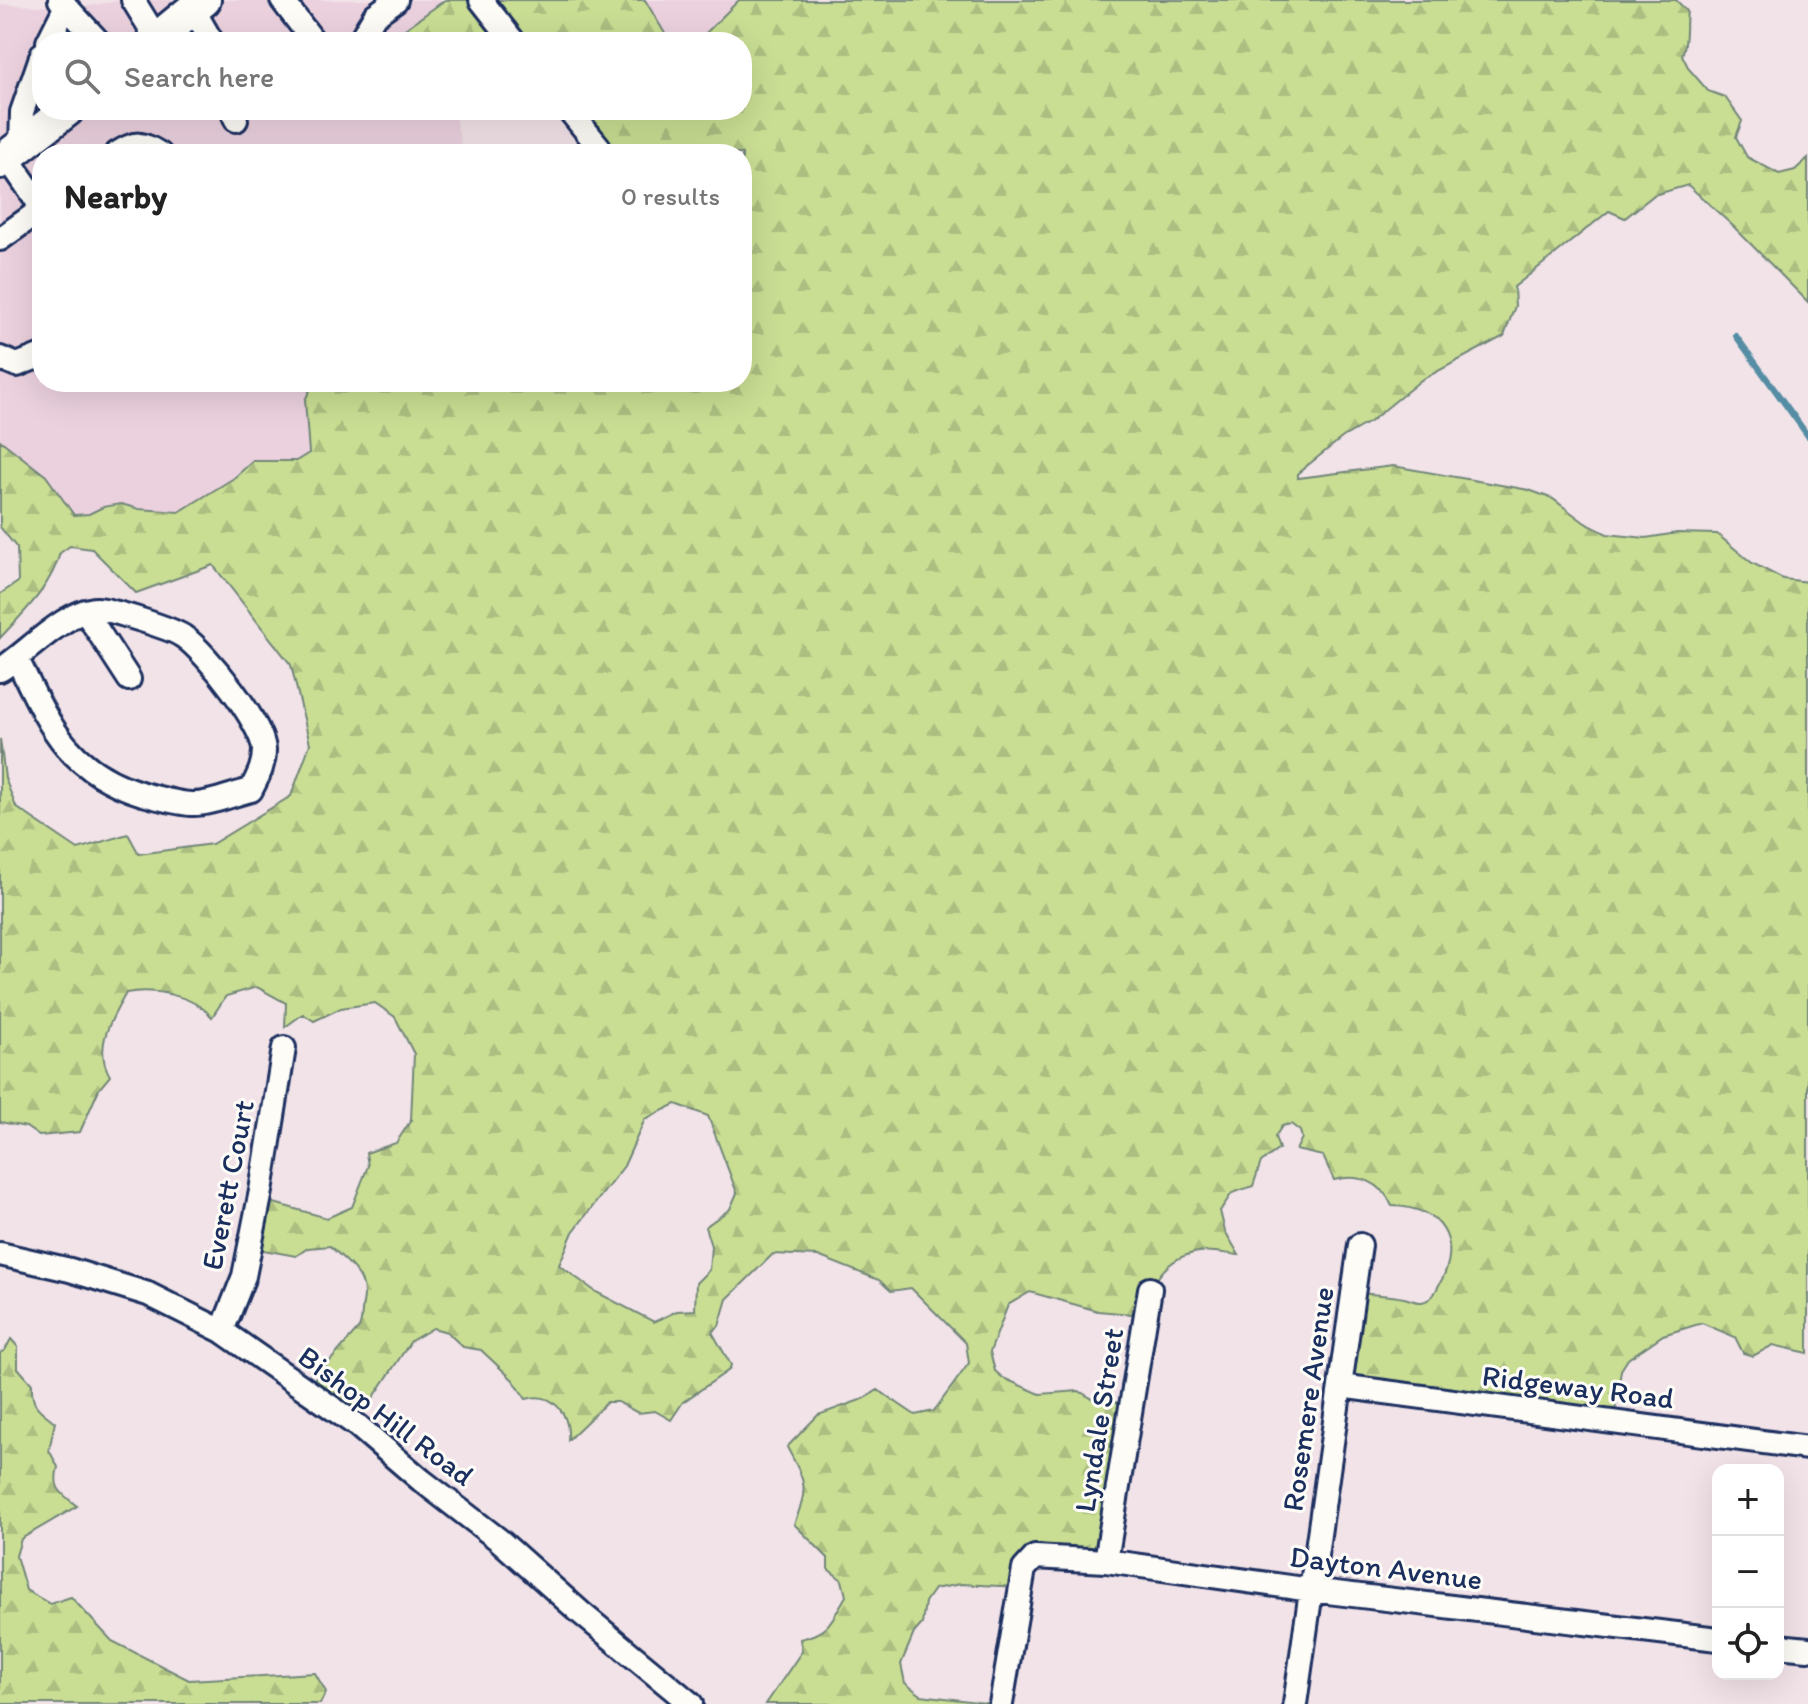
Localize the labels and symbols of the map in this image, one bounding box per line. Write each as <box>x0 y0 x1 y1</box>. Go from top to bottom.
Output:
street label: Everett Court <box>193 1097 262 1273</box>
street label: Rosemere Avenue <box>1273 1284 1342 1514</box>
street label: Lyndale Street <box>1066 1325 1131 1515</box>
street label: Bishop Hill Road <box>291 1337 482 1494</box>
street label: Ridgeway Road <box>1480 1356 1676 1417</box>
street label: Dayton Avenue <box>1288 1537 1484 1598</box>

